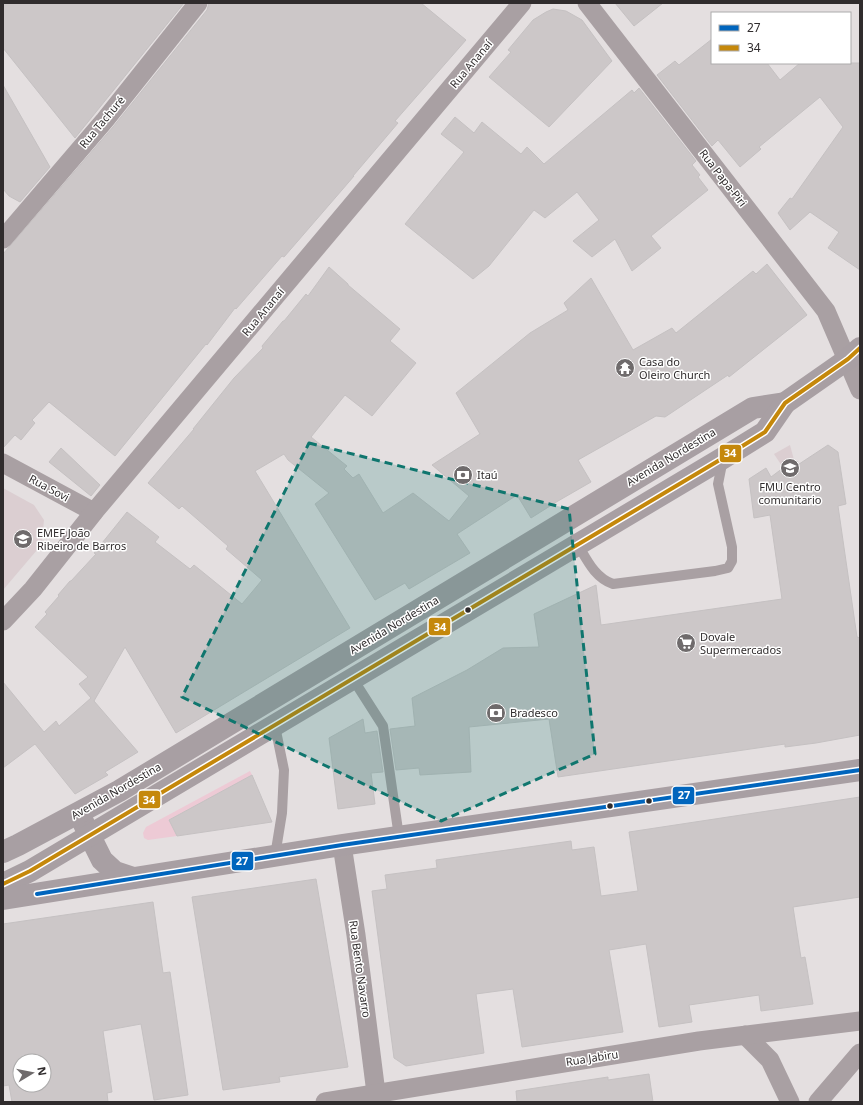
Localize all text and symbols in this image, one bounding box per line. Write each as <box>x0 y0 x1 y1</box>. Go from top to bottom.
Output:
legend <box>711 12 851 64</box>
text: 27 <box>747 19 761 36</box>
street label: Rua Ananaí <box>446 36 496 91</box>
text: 34 <box>747 39 761 56</box>
street label: Rua Tachuré <box>75 93 128 151</box>
street label: Rua Papa-Piri <box>696 146 751 209</box>
street label: Rua Ananaí <box>238 284 288 339</box>
place label: Casa do Oleiro Church <box>639 354 710 382</box>
temple icon: Casa do Oleiro Church <box>614 357 636 379</box>
street label: Avenida Nordestina <box>623 424 718 489</box>
line badge: 34 <box>719 444 742 463</box>
text: 34 <box>724 445 737 460</box>
school or university icon: FMU Centro comunitario <box>779 457 801 479</box>
bank icon: Itaú <box>452 464 474 486</box>
place label: Itaú <box>477 467 498 482</box>
street label: Rua Sovi <box>26 471 72 504</box>
place label: FMU Centro comunitario <box>759 479 822 507</box>
place label: EMEF João Ribeiro de Barros <box>37 525 126 553</box>
school or university icon: EMEF João Ribeiro de Barros <box>12 528 34 550</box>
street label: Avenida Nordestina <box>346 592 441 657</box>
unlabelled marker <box>463 605 473 615</box>
line badge: 34 <box>428 617 451 636</box>
text: 34 <box>434 619 447 634</box>
place label: Dovale Supermercados <box>700 629 781 657</box>
supermarket icon: Dovale Supermercados <box>675 632 697 654</box>
bank icon: Bradesco <box>485 702 507 724</box>
place label: Bradesco <box>510 705 558 720</box>
street label: Avenida Nordestina <box>68 759 163 822</box>
line badge: 27 <box>672 786 695 805</box>
text: 27 <box>678 787 690 802</box>
line badge: 34 <box>138 790 161 809</box>
text: 34 <box>143 792 156 807</box>
unlabelled marker <box>644 796 654 806</box>
unlabelled marker <box>605 801 615 811</box>
line badge: 27 <box>231 851 254 871</box>
text: 27 <box>236 853 248 868</box>
street label: Rua Bento Navarro <box>346 919 375 1019</box>
street label: Rua Jabiru <box>565 1046 619 1069</box>
north arrow <box>12 1053 52 1093</box>
text: N <box>34 1065 51 1077</box>

